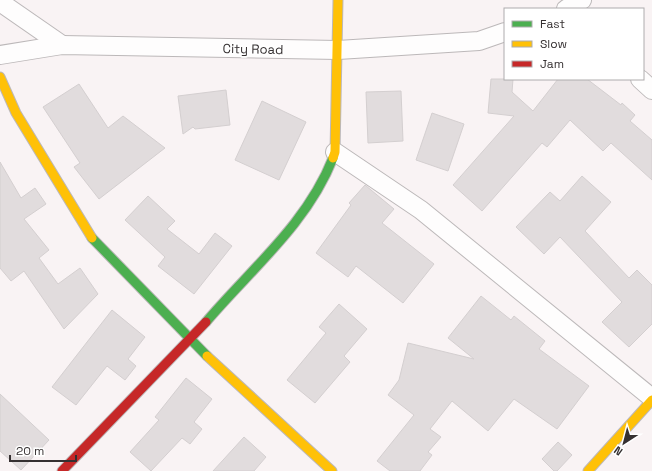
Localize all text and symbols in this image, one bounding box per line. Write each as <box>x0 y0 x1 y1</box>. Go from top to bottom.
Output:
legend <box>504 8 644 80</box>
text: Fast <box>540 16 565 32</box>
text: Slow <box>540 36 567 52</box>
street label: City Road <box>222 40 284 58</box>
text: Jam <box>540 56 564 72</box>
north arrow <box>604 423 644 463</box>
scale bar <box>10 437 76 463</box>
text: 20 m <box>16 443 44 459</box>
text: N <box>611 443 625 459</box>

